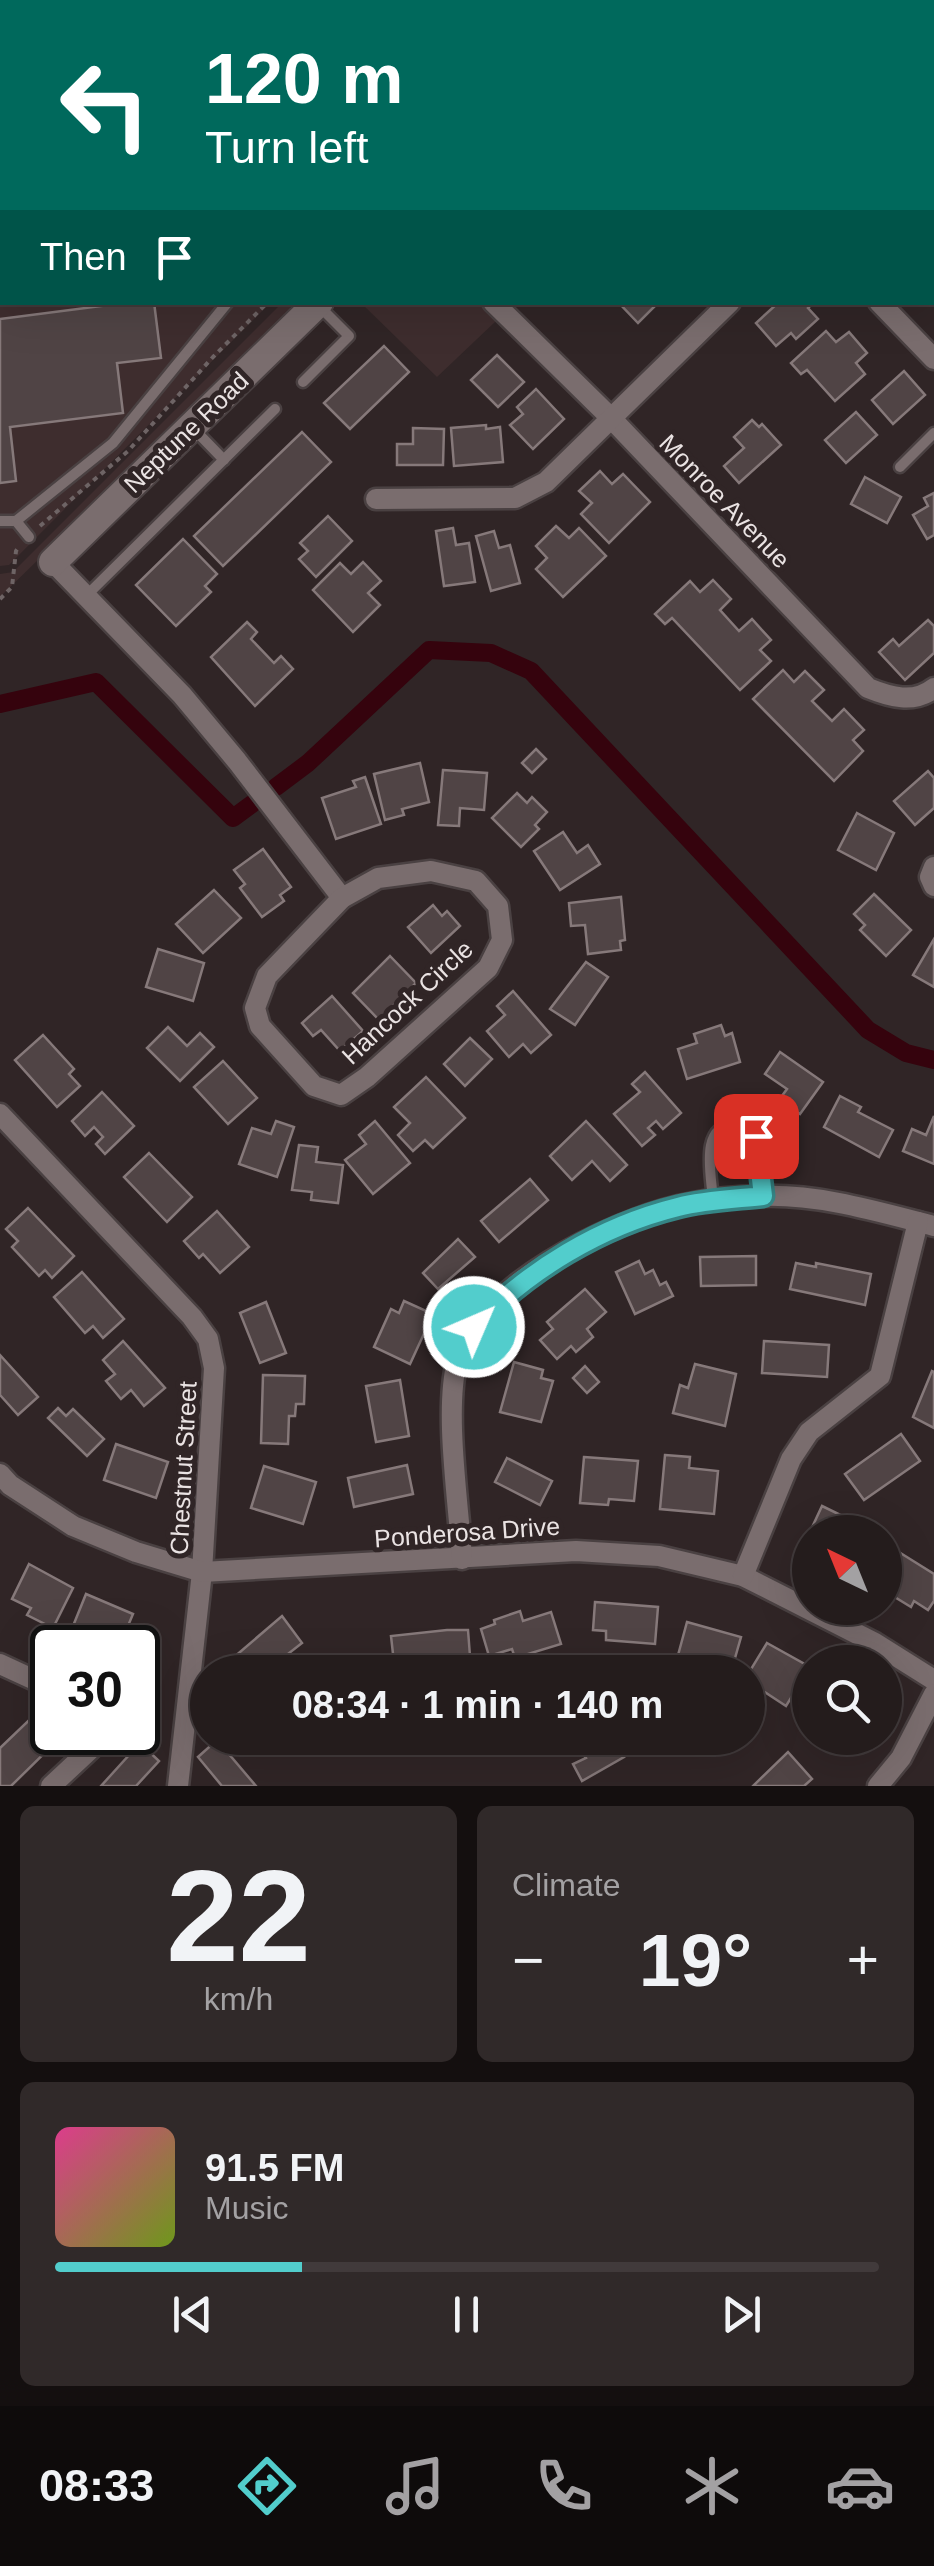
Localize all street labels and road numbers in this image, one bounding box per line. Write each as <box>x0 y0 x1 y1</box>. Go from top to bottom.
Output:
street label: Neptune Road <box>118 366 254 498</box>
street label: Monroe Avenue <box>654 428 796 574</box>
street label: Hancock Circle <box>336 934 478 1070</box>
street label: Chestnut Street <box>164 1380 202 1555</box>
street label: Ponderosa Drive <box>373 1512 561 1552</box>

